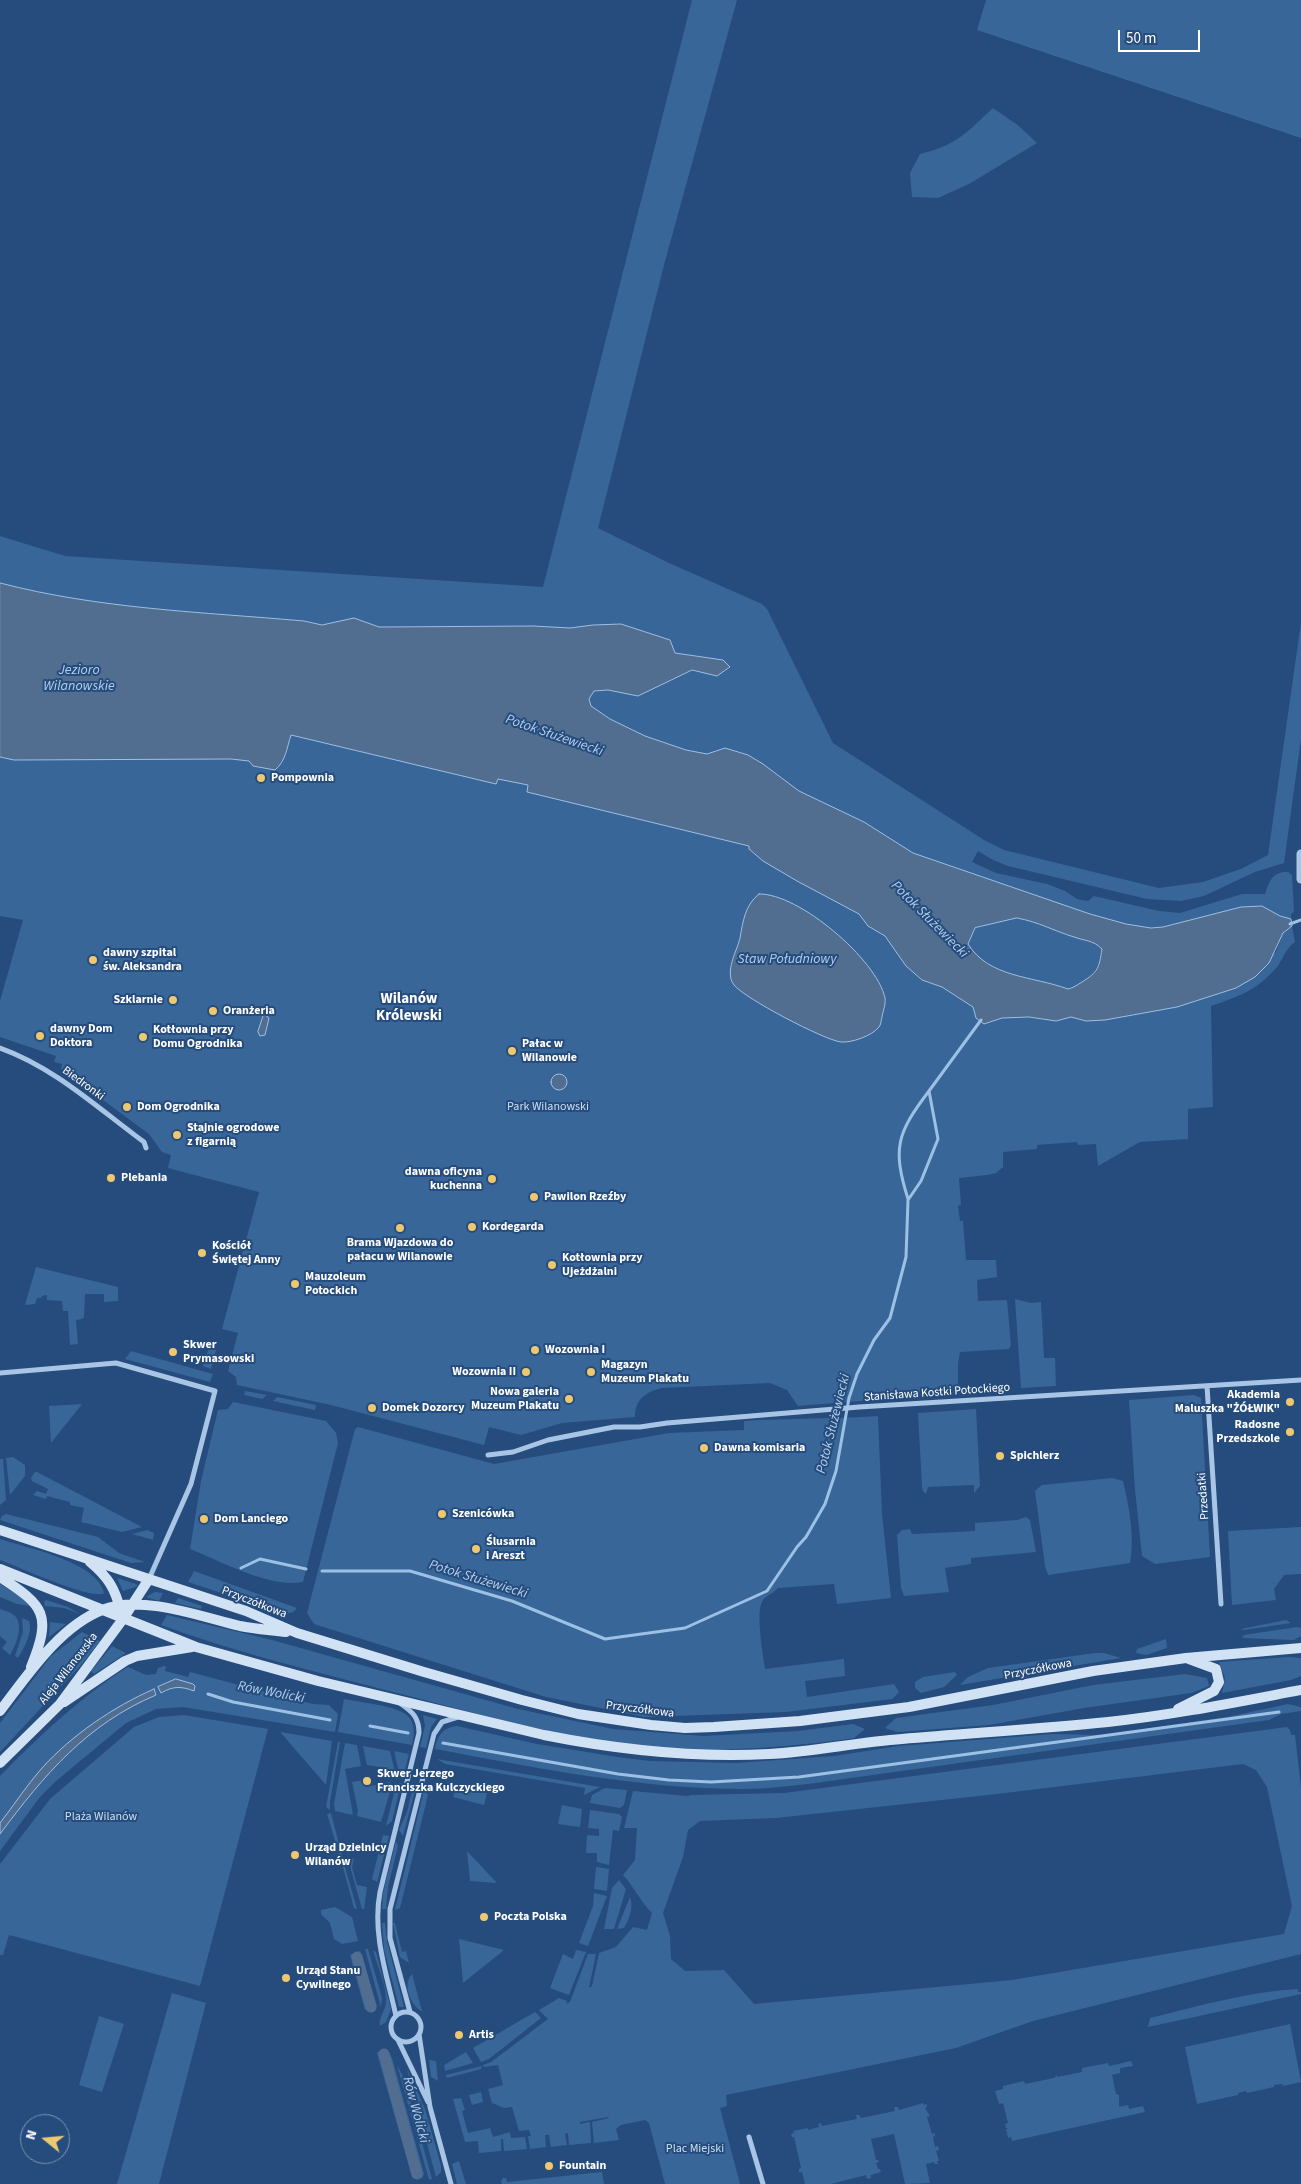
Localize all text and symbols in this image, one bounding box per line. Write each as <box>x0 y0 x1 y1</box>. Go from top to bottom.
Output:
scale bar <box>1121 20 1204 52</box>
text: 50 m <box>1126 28 1156 49</box>
water label: Jezioro Wilanowskie <box>43 663 115 696</box>
water label: Potok Służewiecki <box>503 711 605 761</box>
place label: Pompownia <box>271 771 334 785</box>
marker: Pompownia <box>255 772 267 784</box>
water label: Potok Służewiecki <box>887 878 971 962</box>
place label: dawny szpital św. Aleksandra <box>103 946 182 974</box>
water label: Staw Południowy <box>737 952 837 968</box>
marker: dawny szpital św. Aleksandra <box>87 954 99 966</box>
district label: Wilanów Królewski <box>376 991 442 1026</box>
place label: Szklarnie <box>113 993 163 1007</box>
marker: Szklarnie <box>167 994 179 1006</box>
place label: Oranżeria <box>223 1004 275 1018</box>
marker: Oranżeria <box>207 1005 219 1017</box>
place label: dawny Dom Doktora <box>50 1022 113 1050</box>
place label: Kotłownia przy Domu Ogrodnika <box>153 1023 243 1051</box>
marker: dawny Dom Doktora <box>34 1030 46 1042</box>
marker: Kotłownia przy Domu Ogrodnika <box>137 1031 149 1043</box>
place label: Pałac w Wilanowie <box>522 1037 577 1065</box>
marker: Pałac w Wilanowie <box>506 1045 518 1057</box>
street label: Biedronki <box>59 1064 107 1104</box>
place label: Dom Ogrodnika <box>137 1100 220 1114</box>
park label: Park Wilanowski <box>507 1100 589 1114</box>
marker: Dom Ogrodnika <box>121 1101 133 1113</box>
place label: Stajnie ogrodowe z figarnią <box>187 1121 279 1149</box>
marker: Stajnie ogrodowe z figarnią <box>171 1129 183 1141</box>
place label: dawna oficyna kuchenna <box>405 1165 482 1193</box>
place label: Plebania <box>121 1171 167 1185</box>
marker: Plebania <box>105 1172 117 1184</box>
marker: dawna oficyna kuchenna <box>486 1173 498 1185</box>
place label: Pawilon Rzeźby <box>544 1190 626 1204</box>
marker: Pawilon Rzeźby <box>528 1191 540 1203</box>
place label: Kordegarda <box>482 1220 544 1234</box>
marker: Kordegarda <box>466 1221 478 1233</box>
marker: Brama Wjazdowa do pałacu w Wilanowie <box>394 1222 406 1234</box>
place label: Brama Wjazdowa do pałacu w Wilanowie <box>347 1236 453 1264</box>
place label: Kościół Świętej Anny <box>212 1239 281 1267</box>
marker: Kościół Świętej Anny <box>196 1247 208 1259</box>
place label: Kotłownia przy Ujeżdżalni <box>562 1251 642 1279</box>
marker: Kotłownia przy Ujeżdżalni <box>546 1259 558 1271</box>
place label: Mauzoleum Potockich <box>305 1270 366 1298</box>
marker: Mauzoleum Potockich <box>289 1278 301 1290</box>
place label: Skwer Prymasowski <box>183 1338 254 1366</box>
place label: Wozownia I <box>545 1343 605 1357</box>
marker: Wozownia I <box>529 1344 541 1356</box>
marker: Skwer Prymasowski <box>167 1346 179 1358</box>
place label: Magazyn Muzeum Plakatu <box>601 1358 689 1386</box>
place label: Wozownia II <box>452 1365 516 1379</box>
marker: Wozownia II <box>520 1366 532 1378</box>
marker: Magazyn Muzeum Plakatu <box>585 1366 597 1378</box>
water label: Potok Służewiecki <box>813 1372 855 1476</box>
street label: Stanisława Kostki Potockiego <box>864 1381 1010 1405</box>
place label: Nowa galeria Muzeum Plakatu <box>471 1385 559 1413</box>
place label: Akademia Maluszka "ŻÓŁWIK" <box>1175 1388 1280 1416</box>
marker: Nowa galeria Muzeum Plakatu <box>563 1393 575 1405</box>
marker: Akademia Maluszka "ŻÓŁWIK" <box>1284 1396 1296 1408</box>
place label: Domek Dozorcy <box>382 1401 464 1415</box>
marker: Domek Dozorcy <box>366 1402 378 1414</box>
place label: Radosne Przedszkole <box>1216 1418 1280 1446</box>
marker: Radosne Przedszkole <box>1284 1426 1296 1438</box>
place label: Dawna komisaria <box>714 1441 805 1455</box>
marker: Dawna komisaria <box>698 1442 710 1454</box>
place label: Spichlerz <box>1010 1449 1059 1463</box>
marker: Spichlerz <box>994 1450 1006 1462</box>
street label: Przedatki <box>1195 1472 1213 1520</box>
place label: Szenicówka <box>452 1507 514 1521</box>
marker: Szenicówka <box>436 1508 448 1520</box>
place label: Dom Lanciego <box>214 1512 288 1526</box>
marker: Dom Lanciego <box>198 1513 210 1525</box>
place label: Ślusarnia i Areszt <box>486 1535 536 1563</box>
marker: Ślusarnia i Areszt <box>470 1543 482 1555</box>
water label: Potok Służewiecki <box>427 1557 529 1603</box>
street label: Przyczółkowa <box>219 1584 289 1622</box>
street label: Aleja Wilanowska <box>37 1630 101 1708</box>
street label: Przyczółkowa <box>1003 1656 1073 1684</box>
water label: Rów Wolicki <box>236 1678 306 1708</box>
street label: Przyczółkowa <box>605 1699 675 1721</box>
place label: Skwer Jerzego Franciszka Kulczyckiego <box>377 1767 505 1795</box>
marker: Skwer Jerzego Franciszka Kulczyckiego <box>361 1775 373 1787</box>
park label: Plaża Wilanów <box>65 1810 137 1824</box>
place label: Urząd Dzielnicy Wilanów <box>305 1841 387 1869</box>
marker: Urząd Dzielnicy Wilanów <box>289 1849 301 1861</box>
place label: Poczta Polska <box>494 1910 567 1924</box>
marker: Poczta Polska <box>478 1911 490 1923</box>
place label: Urząd Stanu Cywilnego <box>296 1964 360 1992</box>
marker: Urząd Stanu Cywilnego <box>280 1972 292 1984</box>
place label: Artis <box>469 2028 494 2042</box>
marker: Artis <box>453 2029 465 2041</box>
water label: Rów Wolicki <box>398 2075 432 2145</box>
north arrow <box>20 2114 70 2164</box>
text: N <box>21 2128 43 2142</box>
park label: Plac Miejski <box>666 2142 724 2156</box>
place label: Fountain <box>559 2159 606 2173</box>
marker: Fountain <box>543 2160 555 2172</box>

